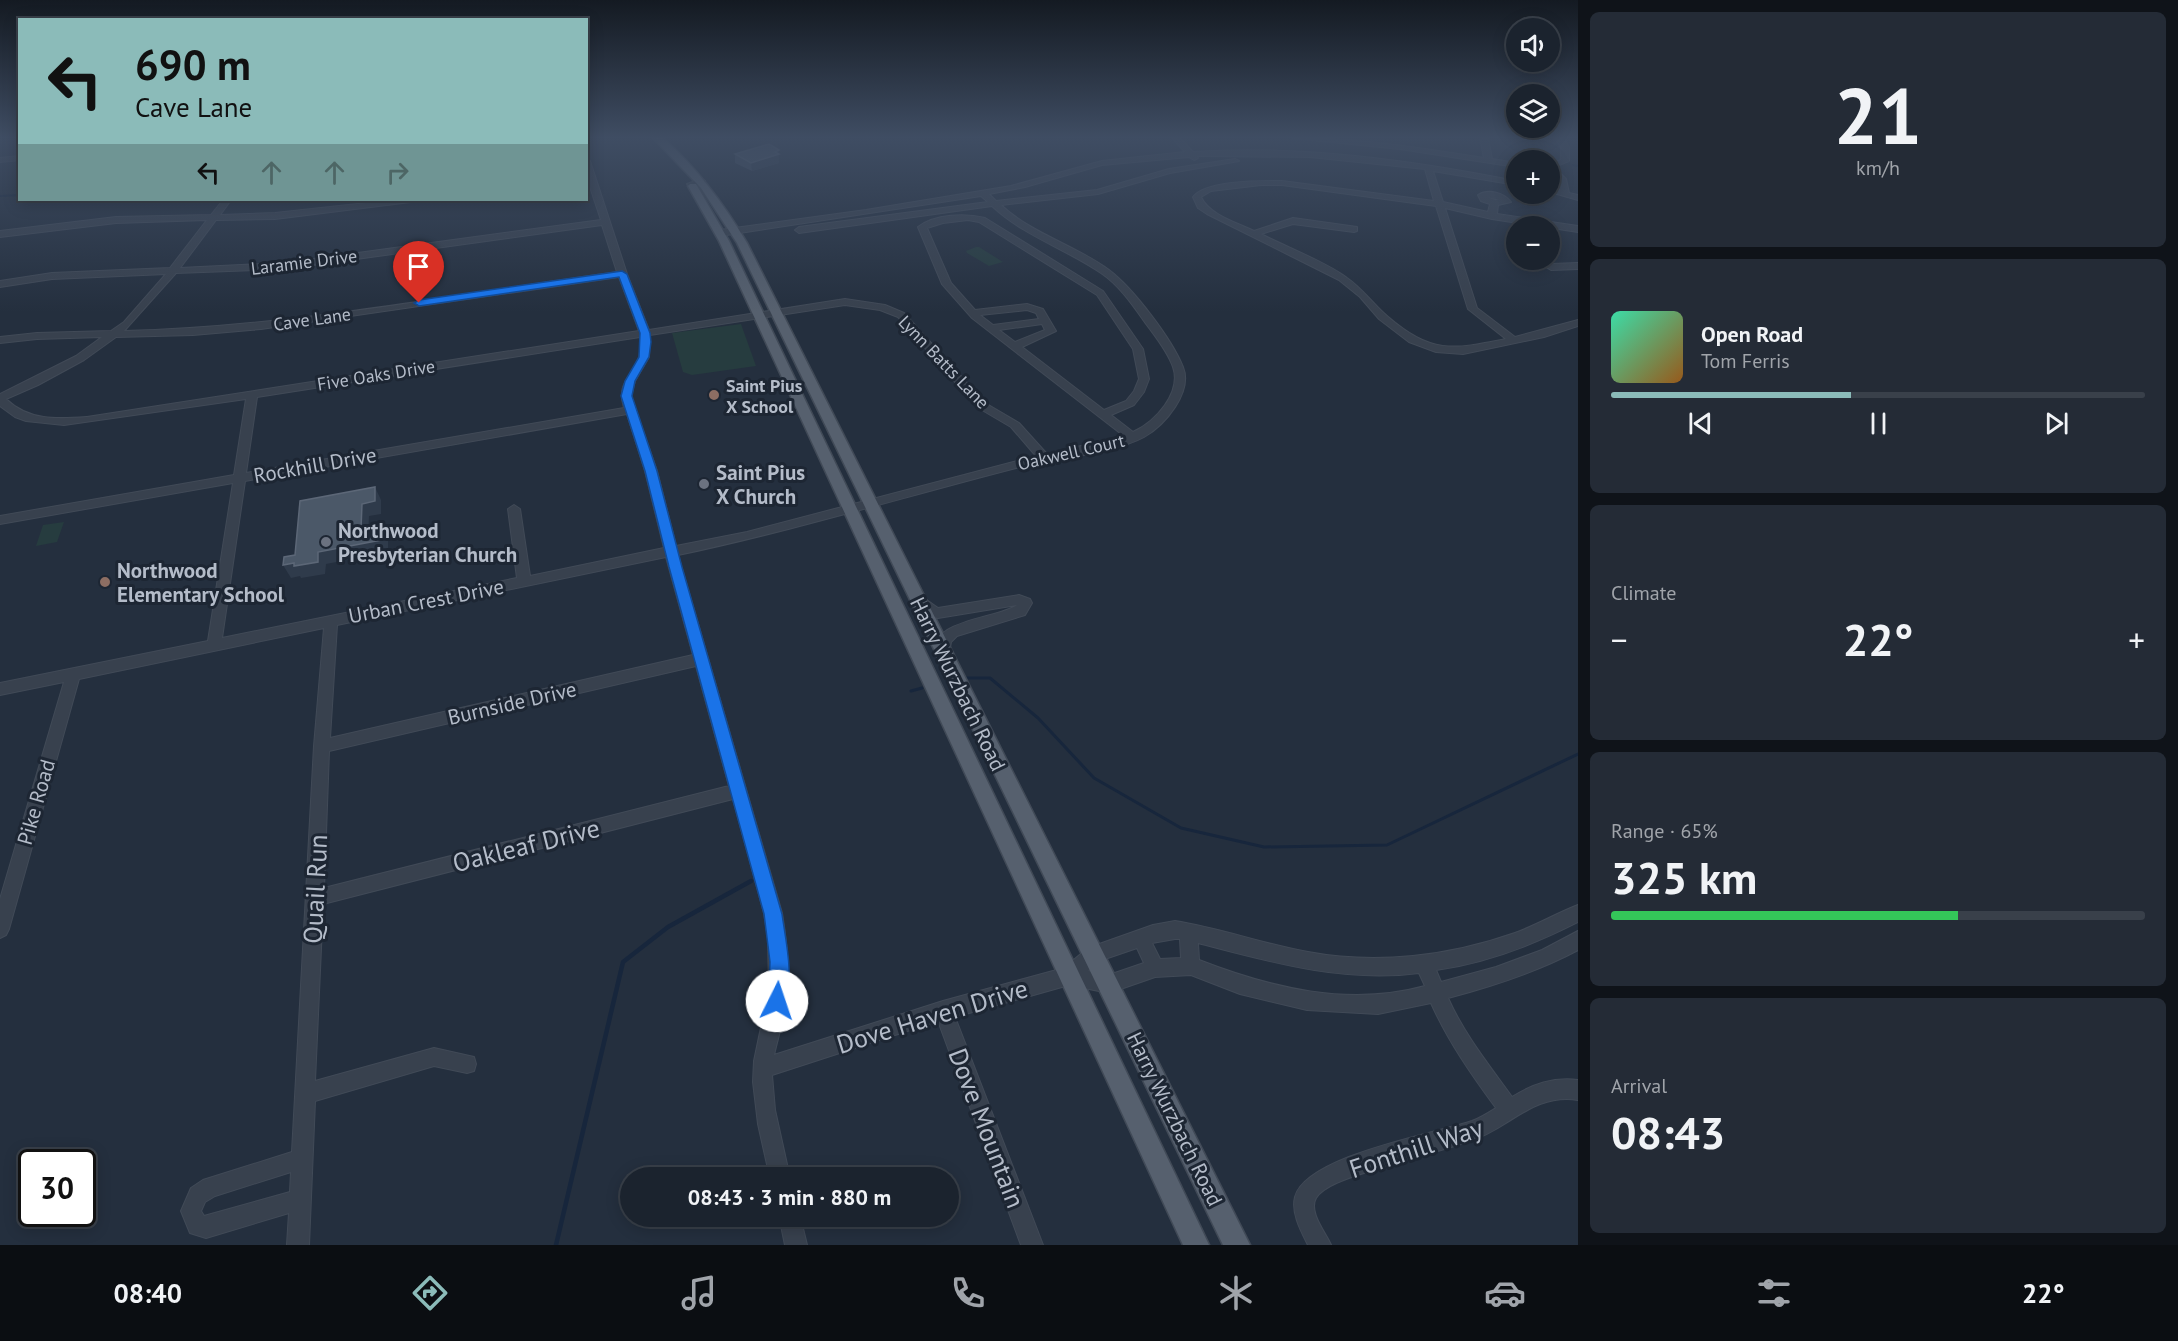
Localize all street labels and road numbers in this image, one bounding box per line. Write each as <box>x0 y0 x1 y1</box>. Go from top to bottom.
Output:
street label: Laramie Drive <box>250 244 358 280</box>
street label: Cave Lane <box>272 302 352 336</box>
street label: Lynn Batts Lane <box>894 310 994 414</box>
street label: Five Oaks Drive <box>315 354 437 396</box>
street label: Oakwell Court <box>1015 429 1127 475</box>
street label: Rockhill Drive <box>251 441 379 489</box>
street label: Urban Crest Drive <box>346 573 506 629</box>
street label: Harry Wurzbach Road <box>904 593 1012 775</box>
street label: Burnside Drive <box>445 675 579 731</box>
street label: Pike Road <box>11 756 61 848</box>
street label: Oakleaf Drive <box>449 811 603 879</box>
street label: Quail Run <box>296 833 334 945</box>
street label: Dove Haven Drive <box>832 971 1032 1061</box>
street label: Harry Wurzbach Road <box>1121 1028 1229 1210</box>
street label: Dove Mountain <box>941 1043 1033 1213</box>
street label: Fonthill Way <box>1345 1111 1487 1185</box>

